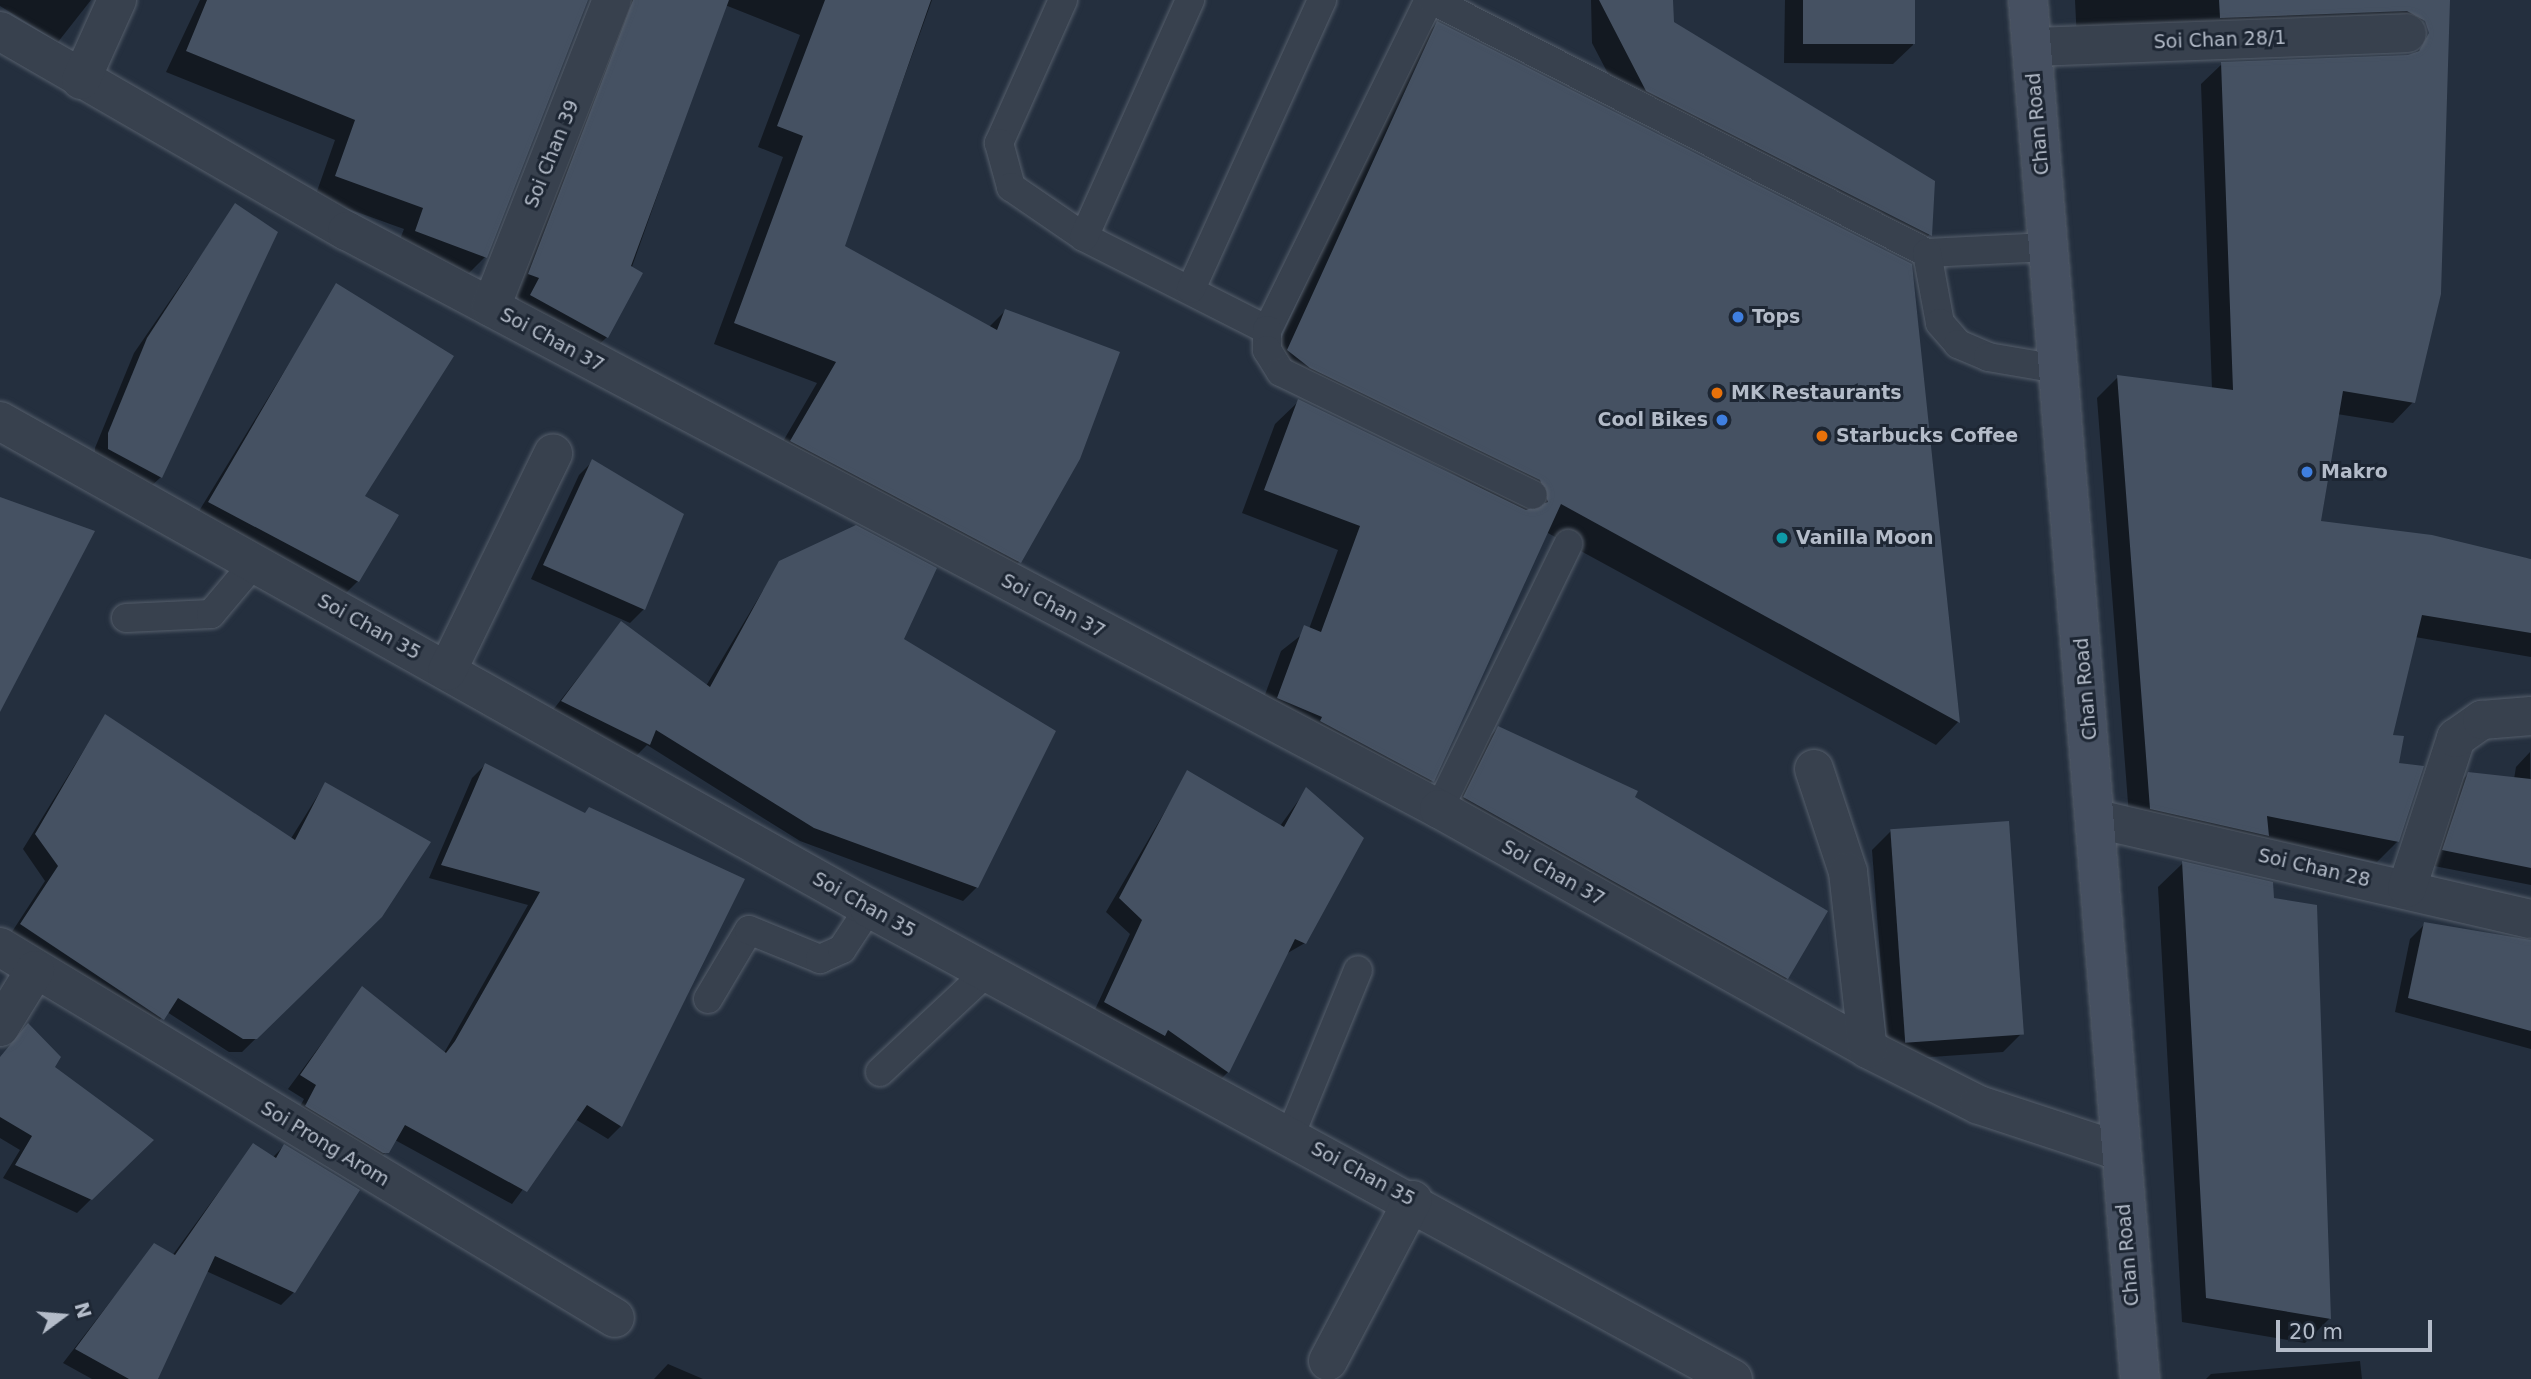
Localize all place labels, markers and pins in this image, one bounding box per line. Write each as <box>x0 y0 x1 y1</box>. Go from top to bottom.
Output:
place label: Tops <box>1752 306 1800 328</box>
marker: Tops <box>1730 309 1746 325</box>
place label: MK Restaurants <box>1731 382 1902 404</box>
marker: MK Restaurants <box>1709 385 1725 401</box>
place label: Cool Bikes <box>1598 409 1708 431</box>
marker: Cool Bikes <box>1714 412 1730 428</box>
place label: Starbucks Coffee <box>1836 425 2018 447</box>
marker: Starbucks Coffee <box>1814 428 1830 444</box>
place label: Makro <box>2321 461 2388 483</box>
marker: Makro <box>2299 464 2315 480</box>
place label: Vanilla Moon <box>1796 527 1934 549</box>
marker: Vanilla Moon <box>1774 530 1790 546</box>

